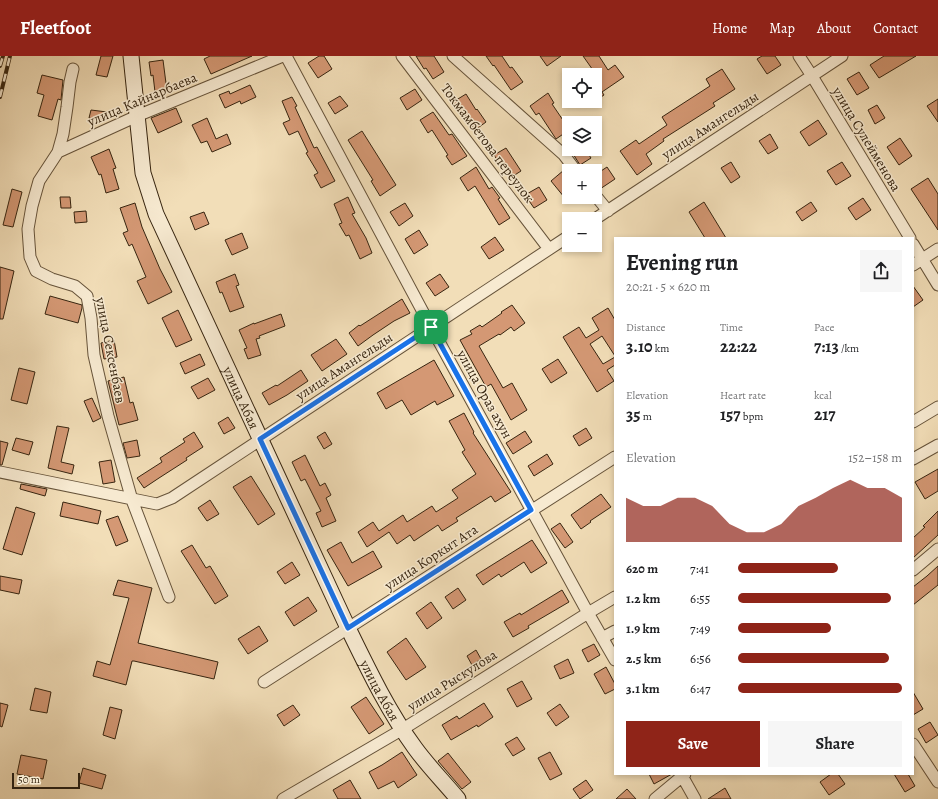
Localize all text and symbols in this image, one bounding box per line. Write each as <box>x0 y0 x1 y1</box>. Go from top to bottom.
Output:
text: Fleetfoot <box>20 15 91 41</box>
text: Home <box>712 19 747 38</box>
text: Map <box>769 19 795 38</box>
text: About <box>817 19 851 38</box>
text: Contact <box>873 19 918 38</box>
street label: улица Кайнарбаева <box>84 68 200 131</box>
map controls <box>562 68 602 252</box>
button: locate <box>562 68 602 108</box>
street label: Токмамбетова переулок <box>436 80 539 207</box>
street label: улица Сулейменова <box>827 82 906 196</box>
street label: улица Амангельды <box>657 87 762 164</box>
button: layers <box>562 116 602 156</box>
button: + <box>562 164 602 204</box>
button: − <box>562 212 602 252</box>
text: Evening run <box>626 248 738 278</box>
button: share <box>860 250 902 292</box>
text: 20:21 · 5 × 620 m <box>626 278 710 295</box>
street label: улица Сексенбаев <box>91 294 130 405</box>
pin <box>414 310 448 344</box>
icon: arrive <box>420 316 442 338</box>
text: Distance <box>626 320 665 335</box>
text: Time <box>720 320 743 335</box>
text: Pace <box>814 320 834 335</box>
street label: улица Амангельды <box>291 328 396 405</box>
text: 3.10 <box>626 335 653 358</box>
text: 22:22 <box>720 335 757 358</box>
text: 7:13 <box>814 335 839 358</box>
text: km <box>653 341 669 356</box>
text: /km <box>839 341 859 356</box>
street label: улица Ораз ахун <box>452 346 517 442</box>
street label: улица Абая <box>218 362 264 433</box>
text: Elevation <box>626 388 668 403</box>
text: Heart rate <box>720 388 766 403</box>
text: kcal <box>814 388 832 403</box>
text: 35 <box>626 403 641 426</box>
text: 157 <box>720 403 741 426</box>
text: 217 <box>814 403 836 426</box>
text: m <box>641 409 652 424</box>
text: bpm <box>741 409 763 424</box>
text: Elevation <box>626 449 676 466</box>
text: 152–158 m <box>848 449 902 466</box>
street label: улица Коркыт Ата <box>380 520 482 595</box>
text: 620 m <box>626 560 658 577</box>
text: 7:41 <box>690 560 709 577</box>
text: 1.2 km <box>626 590 660 607</box>
text: 6:55 <box>690 590 710 607</box>
text: 1.9 km <box>626 620 660 637</box>
text: 7:49 <box>690 620 710 637</box>
street label: улица Рыскулова <box>403 645 501 716</box>
text: 2.5 km <box>626 650 661 667</box>
text: 6:56 <box>690 650 711 667</box>
street label: улица Абая <box>355 656 404 725</box>
text: 3.1 km <box>626 680 660 697</box>
text: 6:47 <box>690 680 710 697</box>
button: Save <box>626 721 760 767</box>
button: Share <box>768 721 902 767</box>
scale bar <box>12 771 80 790</box>
text: 50 m <box>18 772 40 787</box>

